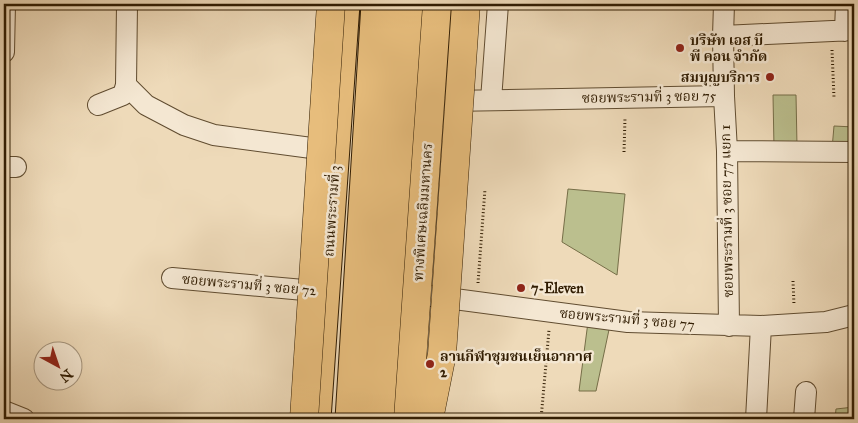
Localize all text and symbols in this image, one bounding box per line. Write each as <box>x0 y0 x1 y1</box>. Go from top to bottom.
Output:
place label: บริษัท เอส บี พี คอน จำกัด <box>690 32 767 65</box>
marker: บริษัท เอส บี พี คอน จำกัด <box>674 42 686 54</box>
place label: สมบุญบริการ <box>681 69 760 86</box>
marker: สมบุญบริการ <box>764 71 776 83</box>
street label: ซอยพระรามที่ 3 ซอย 75 <box>582 85 717 107</box>
street label: ซอยพระรามที่ 3 ซอย 77 แยก 1 <box>715 124 737 298</box>
street label: ทางพิเศษเฉลิมมหานคร <box>410 142 436 281</box>
street label: ถนนพระรามที่ 3 <box>318 165 344 257</box>
street label: ซอยพระรามที่ 3 ซอย 72 <box>181 269 317 299</box>
place label: 7-Eleven <box>531 280 584 297</box>
marker: 7-Eleven <box>515 282 527 294</box>
street label: ซอยพระรามที่ 3 ซอย 77 <box>559 303 695 333</box>
north arrow <box>32 340 82 390</box>
place label: ลานกีฬาชุมชนเย็นอากาศ 2 <box>440 348 592 381</box>
marker: ลานกีฬาชุมชนเย็นอากาศ 2 <box>424 358 436 370</box>
text: N <box>56 365 76 386</box>

